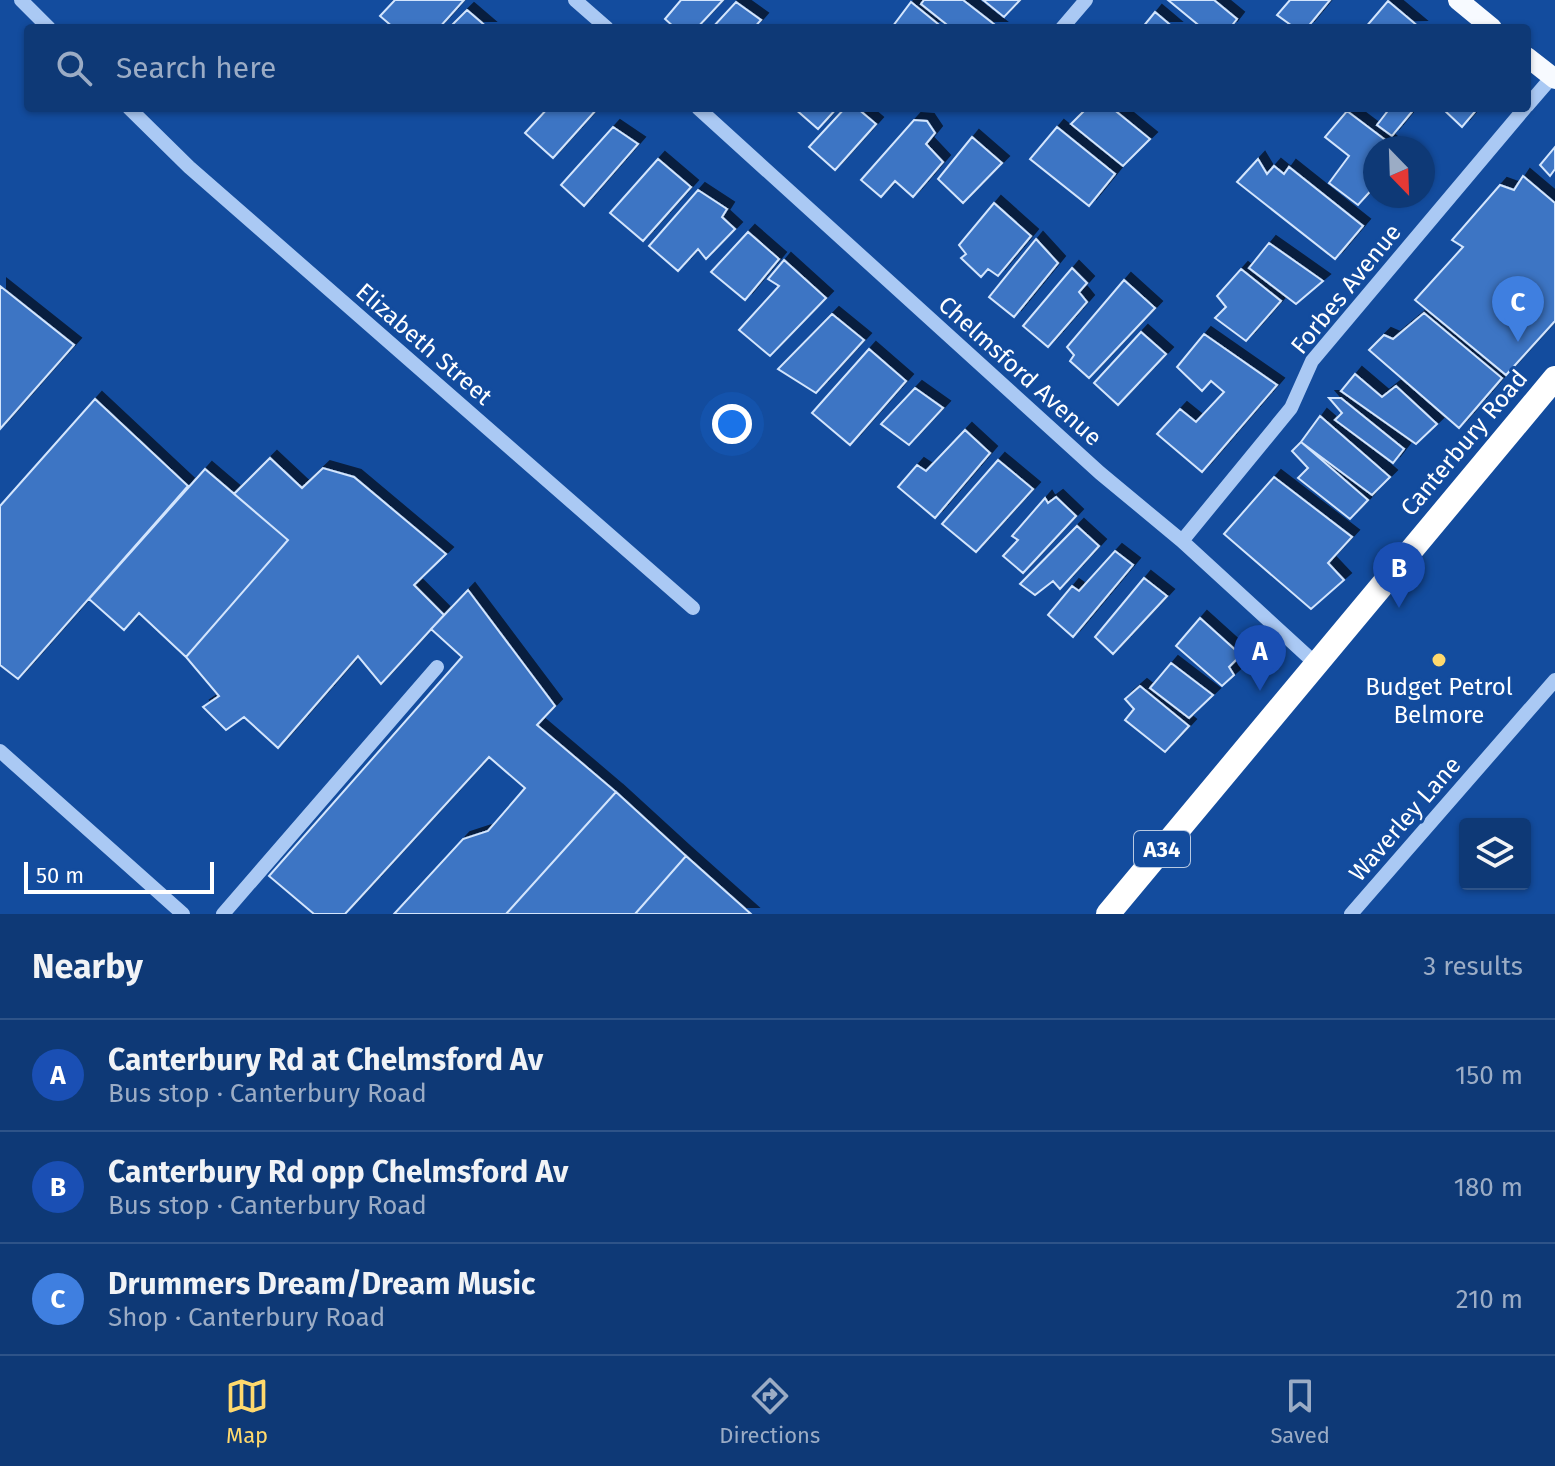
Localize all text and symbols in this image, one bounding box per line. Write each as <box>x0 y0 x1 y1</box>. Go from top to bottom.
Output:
search box <box>24 24 1531 112</box>
icon: search <box>52 46 96 90</box>
text: Search here <box>116 50 276 86</box>
north arrow <box>1363 136 1435 208</box>
street label: Forbes Avenue <box>1285 218 1407 360</box>
pin: C <box>1492 276 1544 342</box>
street label: Elizabeth Street <box>350 277 498 411</box>
street label: Chelmsford Avenue <box>933 290 1107 452</box>
street label: Canterbury Road <box>1395 364 1533 522</box>
your location <box>712 404 752 444</box>
pin: B <box>1373 542 1425 608</box>
pin: A <box>1234 625 1286 691</box>
marker: Budget Petrol Belmore <box>1430 651 1448 669</box>
place label: Budget Petrol Belmore <box>1365 673 1513 729</box>
street label: Waverley Lane <box>1343 751 1467 887</box>
map controls <box>1459 818 1531 890</box>
button: layers <box>1459 818 1531 890</box>
road number: A34 <box>1134 831 1190 867</box>
scale bar <box>24 858 214 894</box>
text: 50 m <box>36 862 84 889</box>
text: Nearby <box>32 946 143 987</box>
text: 3 results <box>1423 951 1523 982</box>
text: Canterbury Rd at Chelmsford Av <box>108 1042 543 1078</box>
text: A <box>50 1060 66 1091</box>
text: 150 m <box>1455 1060 1523 1091</box>
text: Bus stop · Canterbury Road <box>108 1078 427 1109</box>
text: Canterbury Rd opp Chelmsford Av <box>108 1154 569 1190</box>
text: B <box>50 1172 66 1203</box>
text: 180 m <box>1454 1172 1523 1203</box>
text: Bus stop · Canterbury Road <box>108 1190 427 1221</box>
text: Drummers Dream/Dream Music <box>108 1266 535 1302</box>
text: C <box>51 1284 65 1315</box>
text: 210 m <box>1456 1284 1523 1315</box>
text: Shop · Canterbury Road <box>108 1302 385 1333</box>
tab: Map <box>225 1374 269 1449</box>
tab: Directions <box>719 1374 820 1449</box>
tab: Saved <box>1270 1374 1330 1449</box>

